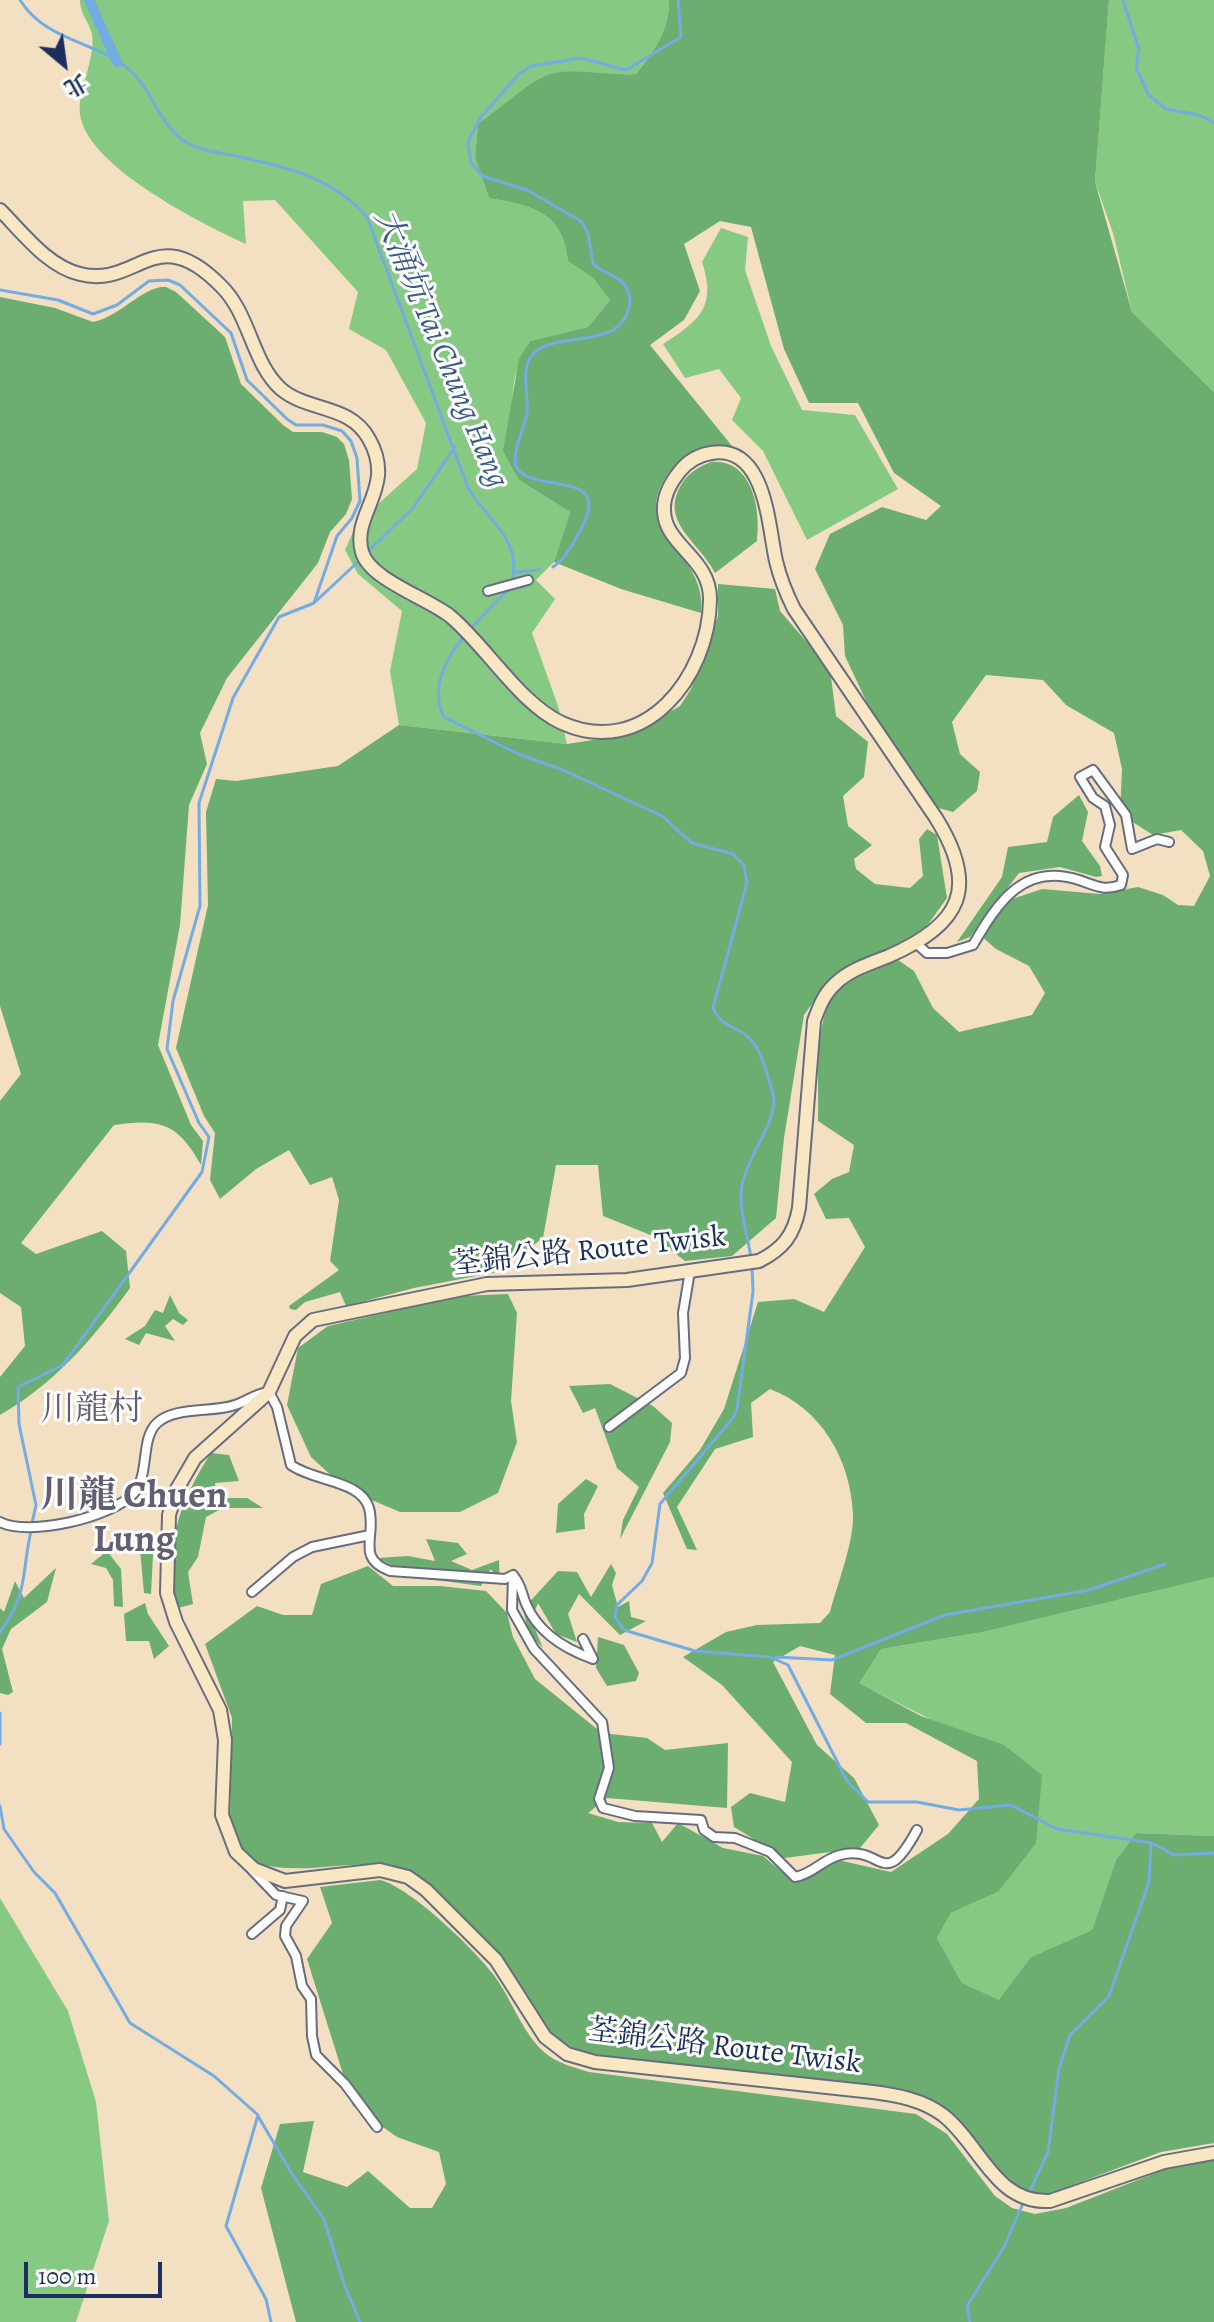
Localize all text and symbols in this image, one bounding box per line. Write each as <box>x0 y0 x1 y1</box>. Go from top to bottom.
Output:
north arrow <box>24 24 104 104</box>
text: 北 <box>59 67 93 103</box>
water label: 大涌坑 Tai Chung Hang <box>364 204 516 494</box>
street label: 荃錦公路 Route Twisk <box>450 1220 728 1284</box>
district label: 川龍村 <box>41 1391 143 1431</box>
district label: 川龍 Chuen Lung <box>41 1475 227 1564</box>
street label: 荃錦公路 Route Twisk <box>585 2013 863 2083</box>
scale bar <box>28 2246 166 2296</box>
text: 100 m <box>38 2260 97 2292</box>

